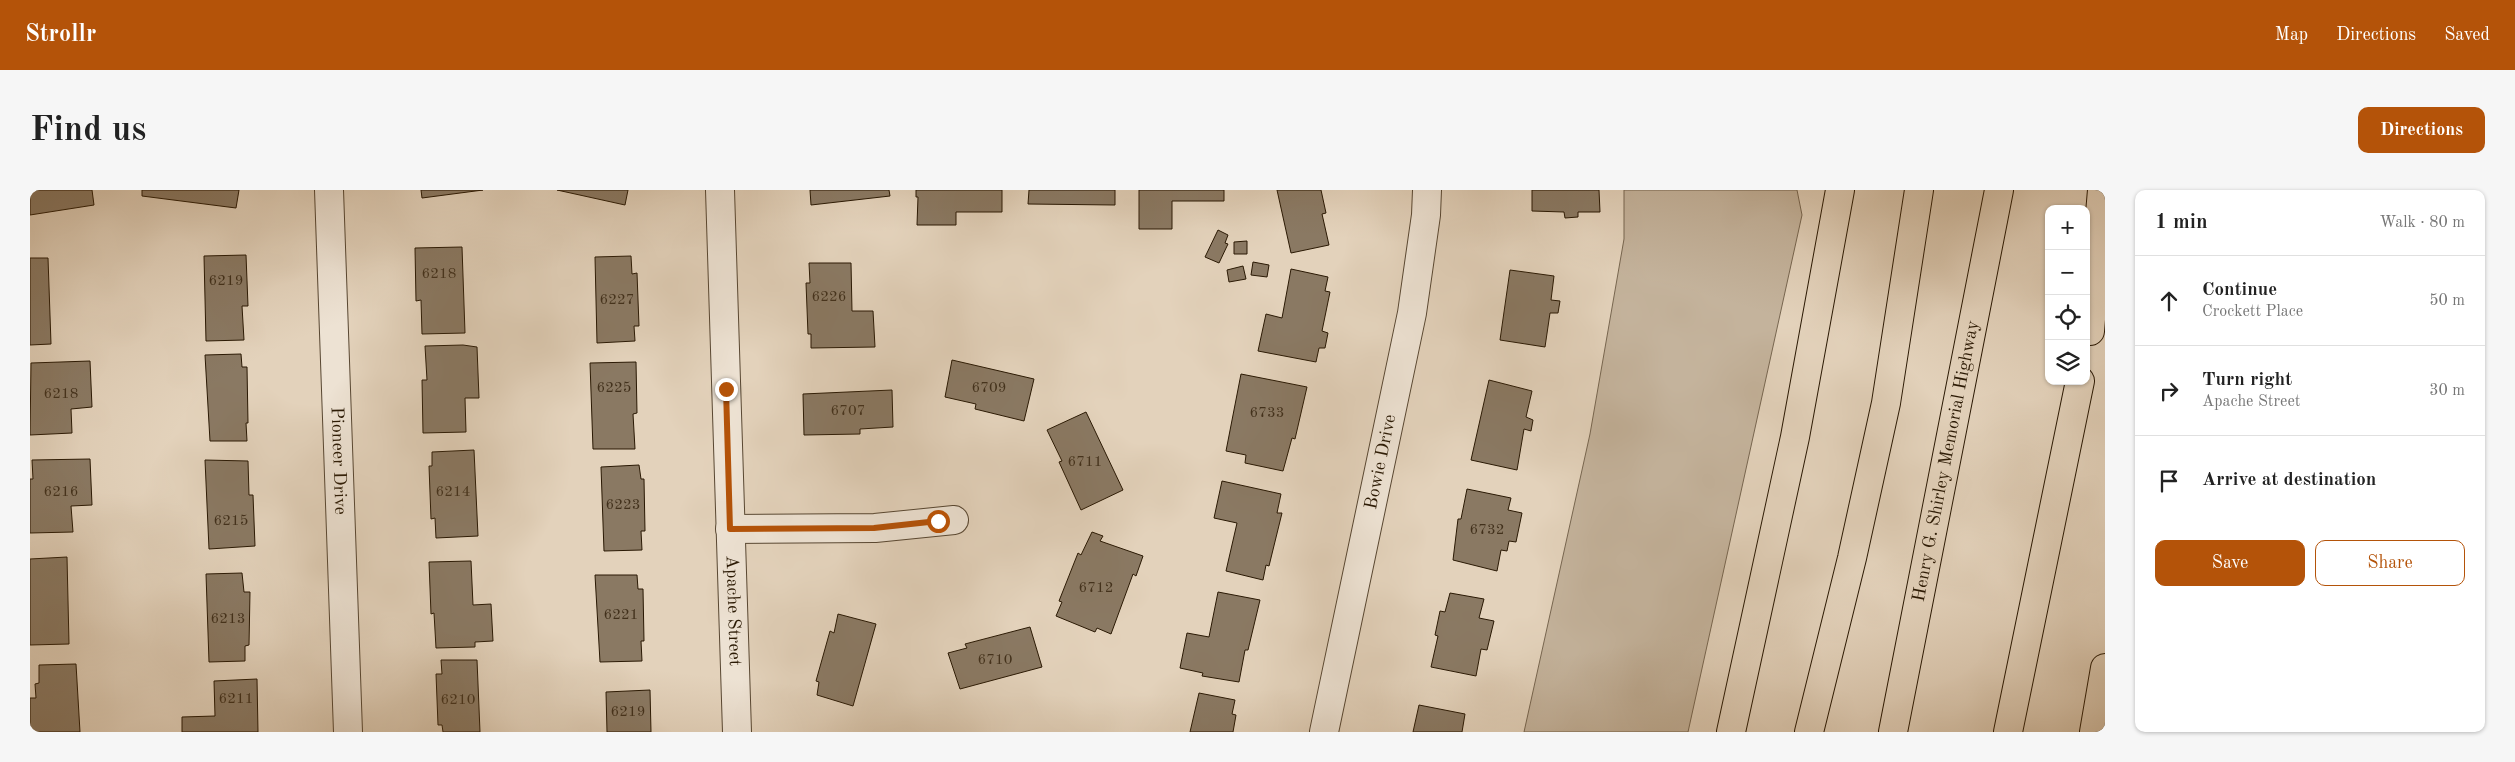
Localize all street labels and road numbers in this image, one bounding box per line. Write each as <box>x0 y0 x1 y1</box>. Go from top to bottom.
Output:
street label: Henry G. Shirley Memorial Highway <box>1910 319 1982 603</box>
street label: Pioneer Drive <box>328 407 349 515</box>
street label: Bowie Drive <box>1362 413 1399 511</box>
street label: Apache Street <box>722 555 744 666</box>

